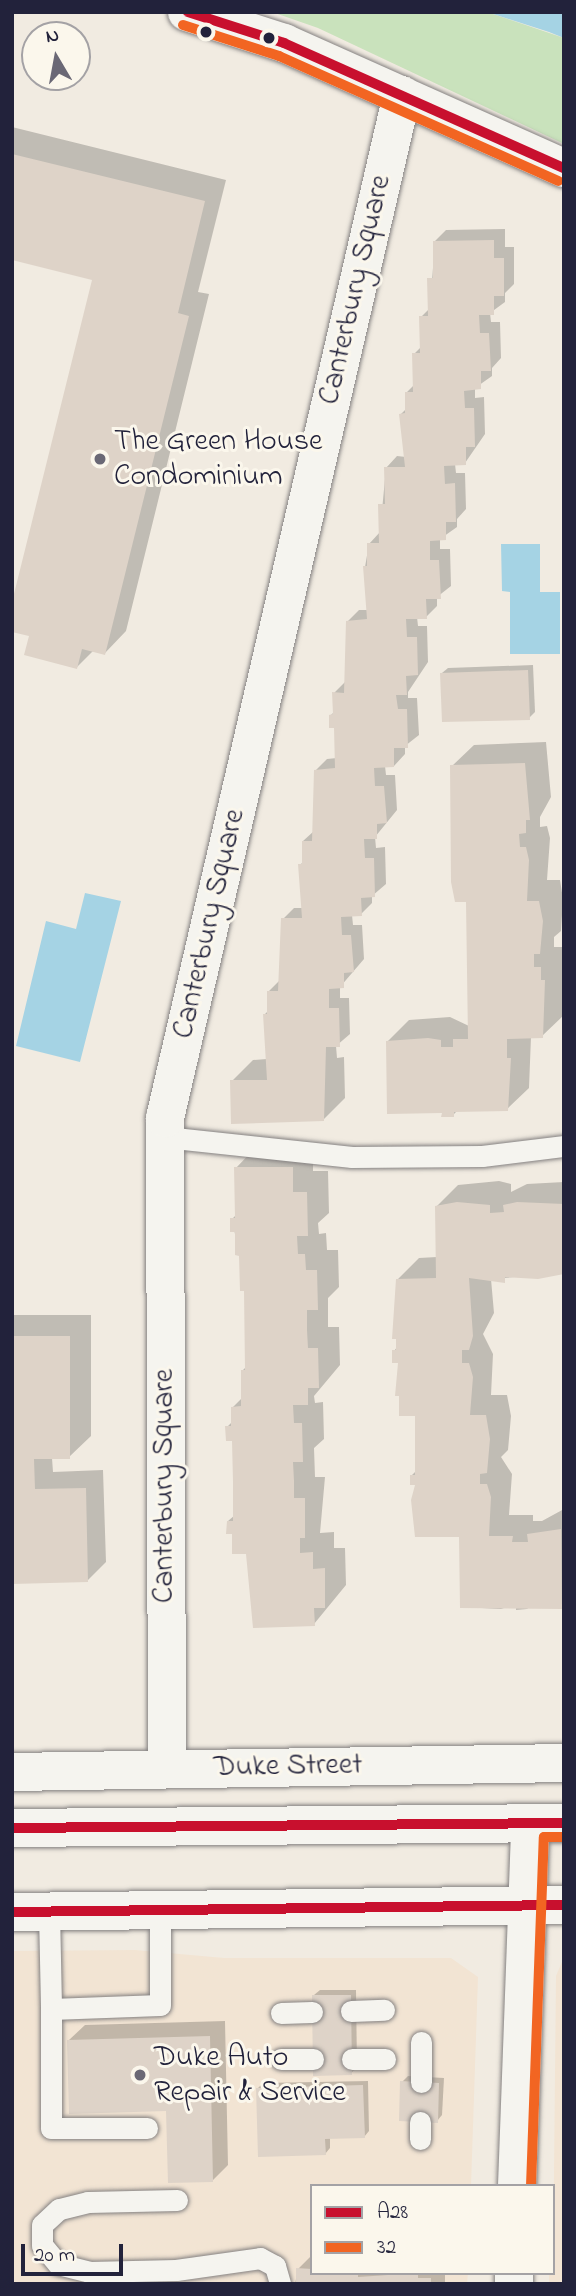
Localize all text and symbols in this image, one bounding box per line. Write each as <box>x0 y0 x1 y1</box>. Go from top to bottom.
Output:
north arrow <box>21 21 91 91</box>
text: N <box>44 22 61 51</box>
unlabelled marker <box>199 25 213 39</box>
unlabelled marker <box>262 31 276 45</box>
street label: Canterbury Square <box>312 172 400 408</box>
place label: The Green House Condominium <box>114 424 322 494</box>
marker: The Green House Condominium <box>92 451 108 467</box>
street label: Canterbury Square <box>166 806 254 1042</box>
street label: Canterbury Square <box>147 1369 183 1603</box>
street label: Duke Street <box>213 1748 363 1786</box>
place label: Duke Auto Repair & Service <box>154 2040 346 2110</box>
marker: Duke Auto Repair & Service <box>132 2067 148 2083</box>
legend <box>310 2184 555 2275</box>
text: A28 <box>377 2198 408 2228</box>
scale bar <box>24 2230 126 2274</box>
text: 32 <box>377 2233 396 2263</box>
text: 20 m <box>34 2241 75 2271</box>

